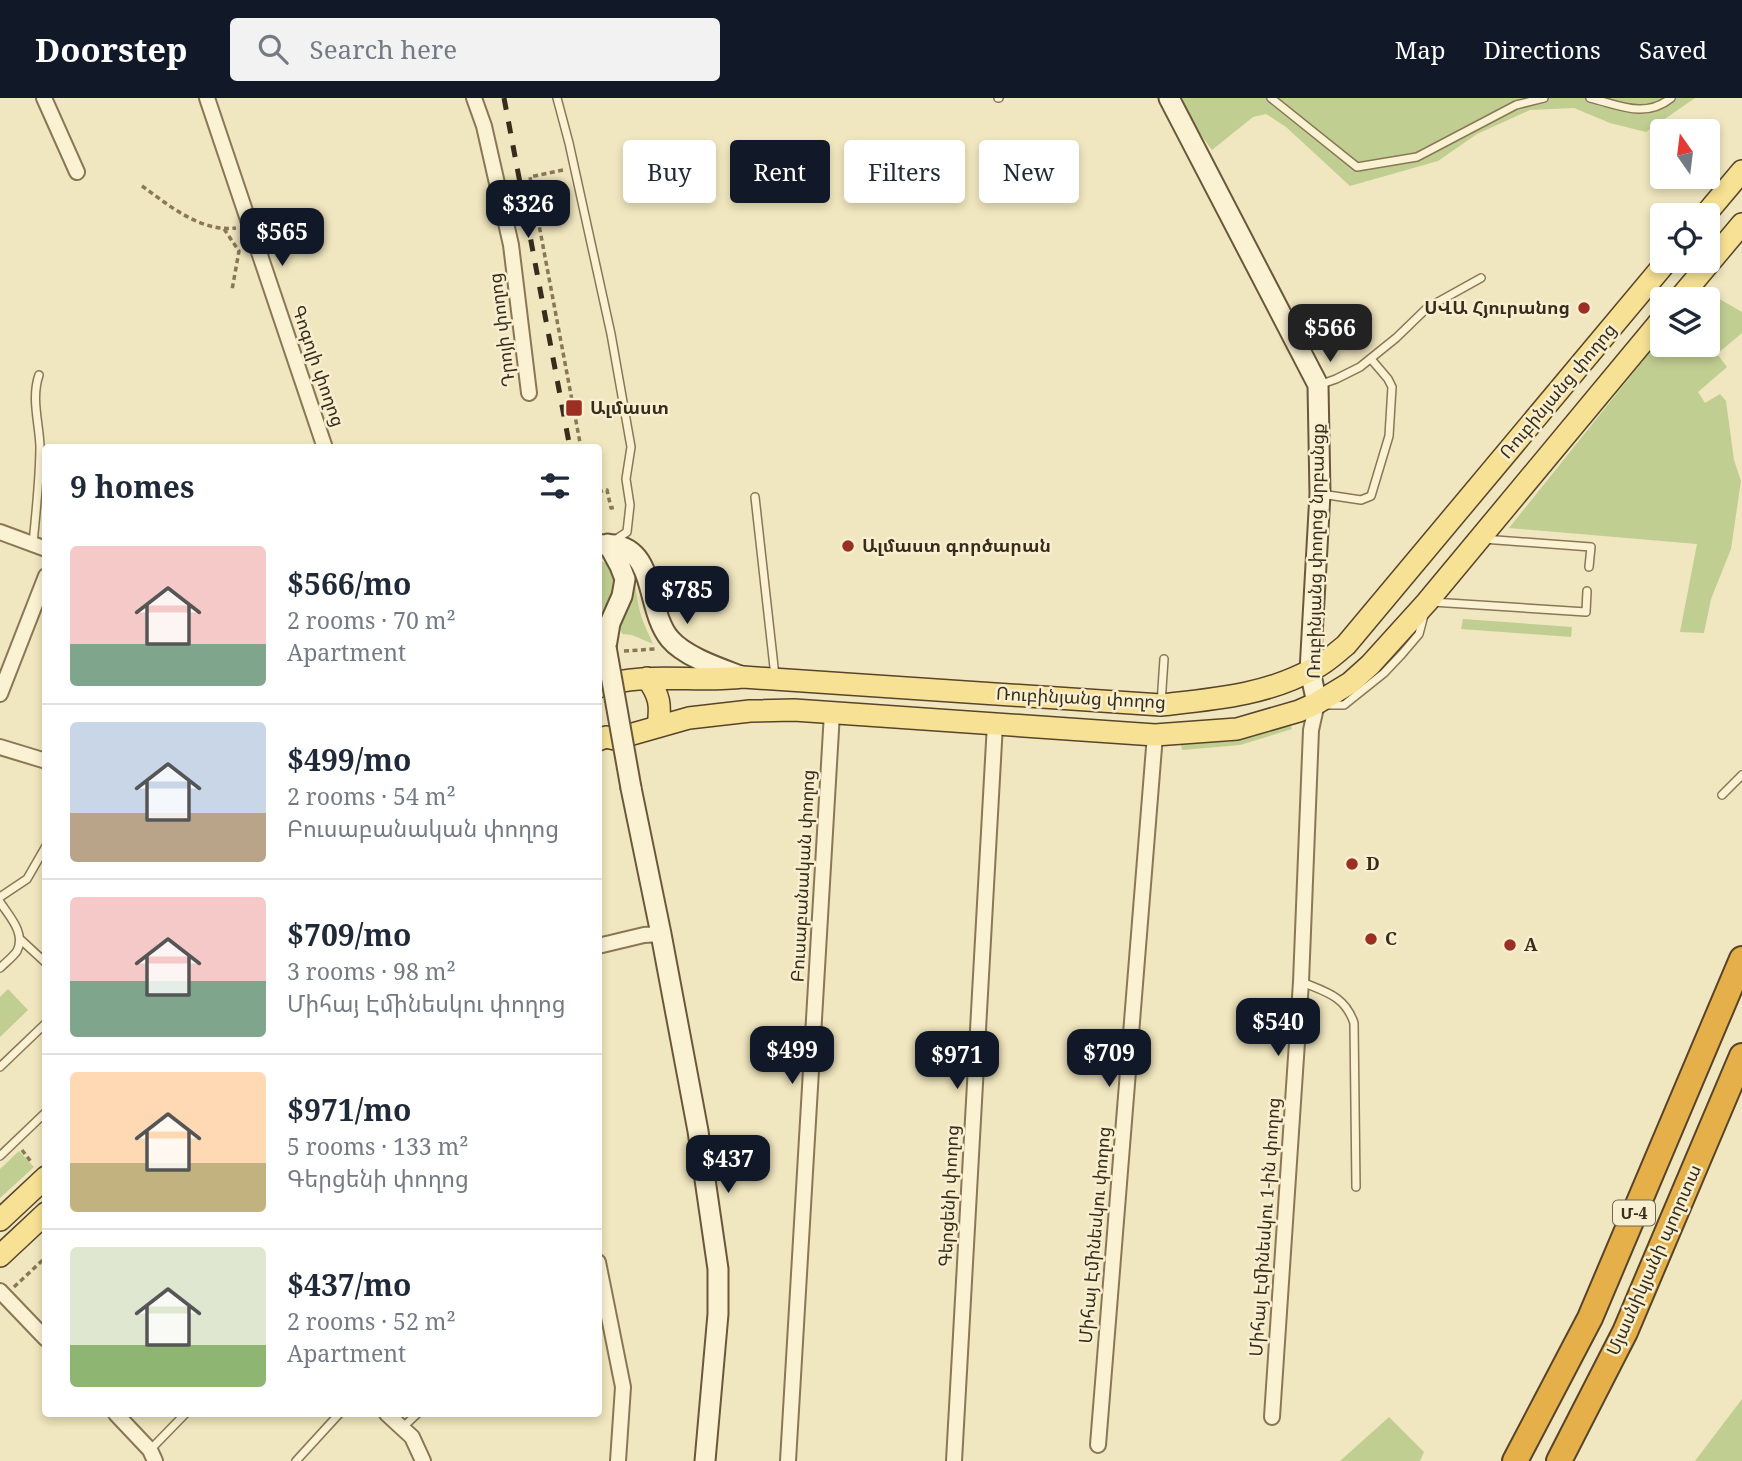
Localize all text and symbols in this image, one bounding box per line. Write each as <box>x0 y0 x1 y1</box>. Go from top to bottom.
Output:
search box <box>230 18 720 81</box>
text: Doorstep <box>35 27 188 72</box>
icon: search <box>254 30 292 68</box>
text: Search here <box>310 31 457 67</box>
text: Map <box>1395 33 1446 66</box>
text: Directions <box>1484 33 1601 66</box>
text: Saved <box>1639 33 1707 66</box>
north arrow <box>1650 119 1720 189</box>
map controls <box>1650 119 1720 357</box>
chip: Buy <box>623 140 716 203</box>
chip: Rent <box>730 140 830 203</box>
chip: Filters <box>844 140 965 203</box>
chip: New <box>979 140 1079 203</box>
pin: $326 <box>487 180 569 240</box>
text: $326 <box>502 187 554 219</box>
button: locate <box>1650 203 1720 273</box>
pin: $565 <box>241 208 323 268</box>
text: $565 <box>256 215 308 247</box>
street label: Դրոյի փողոց <box>482 272 520 389</box>
button: layers <box>1650 287 1720 357</box>
place label: ՍՎԱ Հյուրանոց <box>1424 295 1570 319</box>
marker: ՍՎԱ Հյուրանոց <box>1576 300 1592 316</box>
street label: Գոգոլի փողոց <box>287 302 351 429</box>
pin: $566 <box>1289 304 1371 364</box>
text: $566 <box>1304 311 1356 343</box>
street label: Ռուբինյանց փողոց <box>1493 318 1621 463</box>
place label: Ալմաստ <box>590 395 669 419</box>
marker: Ալմաստ <box>564 398 584 418</box>
street label: Ռուբինյանց փողոց նրբանցք <box>1301 423 1329 679</box>
text: 9 homes <box>70 466 194 507</box>
icon: filters <box>536 467 574 505</box>
place label: Ալմաստ գործարան <box>862 533 1051 557</box>
marker: Ալմաստ գործարան <box>840 538 856 554</box>
text: $566/mo <box>287 563 411 604</box>
pin: $785 <box>646 566 728 626</box>
text: $785 <box>661 573 713 605</box>
icon: home <box>126 574 210 658</box>
text: 2 rooms · 70 m² <box>287 604 456 636</box>
text: Apartment <box>287 636 406 668</box>
street label: Ռուբինյանց փողոց <box>996 681 1167 713</box>
text: $499/mo <box>287 739 411 780</box>
icon: home <box>126 750 210 834</box>
street label: Բուսաբանական փողոց <box>784 769 820 983</box>
text: 2 rooms · 54 m² <box>287 780 456 812</box>
text: Բուսաբանական փողոց <box>287 812 559 844</box>
place label: D <box>1366 851 1380 875</box>
marker: D <box>1344 856 1360 872</box>
text: $709/mo <box>287 914 411 955</box>
icon: home <box>126 925 210 1009</box>
place label: C <box>1385 926 1397 950</box>
marker: C <box>1363 931 1379 947</box>
place label: A <box>1524 932 1538 956</box>
marker: A <box>1502 937 1518 953</box>
text: 3 rooms · 98 m² <box>287 955 456 987</box>
text: Միհայ Էմինեսկու փողոց <box>287 987 565 1019</box>
pin: $540 <box>1237 998 1319 1058</box>
text: $540 <box>1252 1005 1304 1037</box>
pin: $499 <box>751 1026 833 1086</box>
pin: $709 <box>1068 1030 1150 1089</box>
pin: $971 <box>916 1032 998 1091</box>
text: $499 <box>766 1033 818 1065</box>
text: $709 <box>1083 1036 1135 1068</box>
text: $971 <box>931 1038 983 1070</box>
text: $971/mo <box>287 1089 411 1130</box>
street label: Միհայ Էմինեսկու 1-ին փողոց <box>1243 1097 1285 1357</box>
icon: home <box>126 1100 210 1184</box>
street label: Գերցենի փողոց <box>932 1124 964 1268</box>
street label: Միհայ Էմինեսկու փողոց <box>1073 1125 1115 1344</box>
text: 5 rooms · 133 m² <box>287 1130 469 1162</box>
pin: $437 <box>687 1136 769 1195</box>
text: $437 <box>702 1142 754 1174</box>
street label: Մյասնիկյանի պողոտա <box>1600 1160 1706 1359</box>
text: Գերցենի փողոց <box>287 1162 469 1194</box>
road number: Մ-4 <box>1613 1200 1655 1226</box>
text: $437/mo <box>287 1264 411 1305</box>
icon: home <box>126 1275 210 1359</box>
text: 2 rooms · 52 m² <box>287 1305 456 1337</box>
text: Apartment <box>287 1337 406 1369</box>

